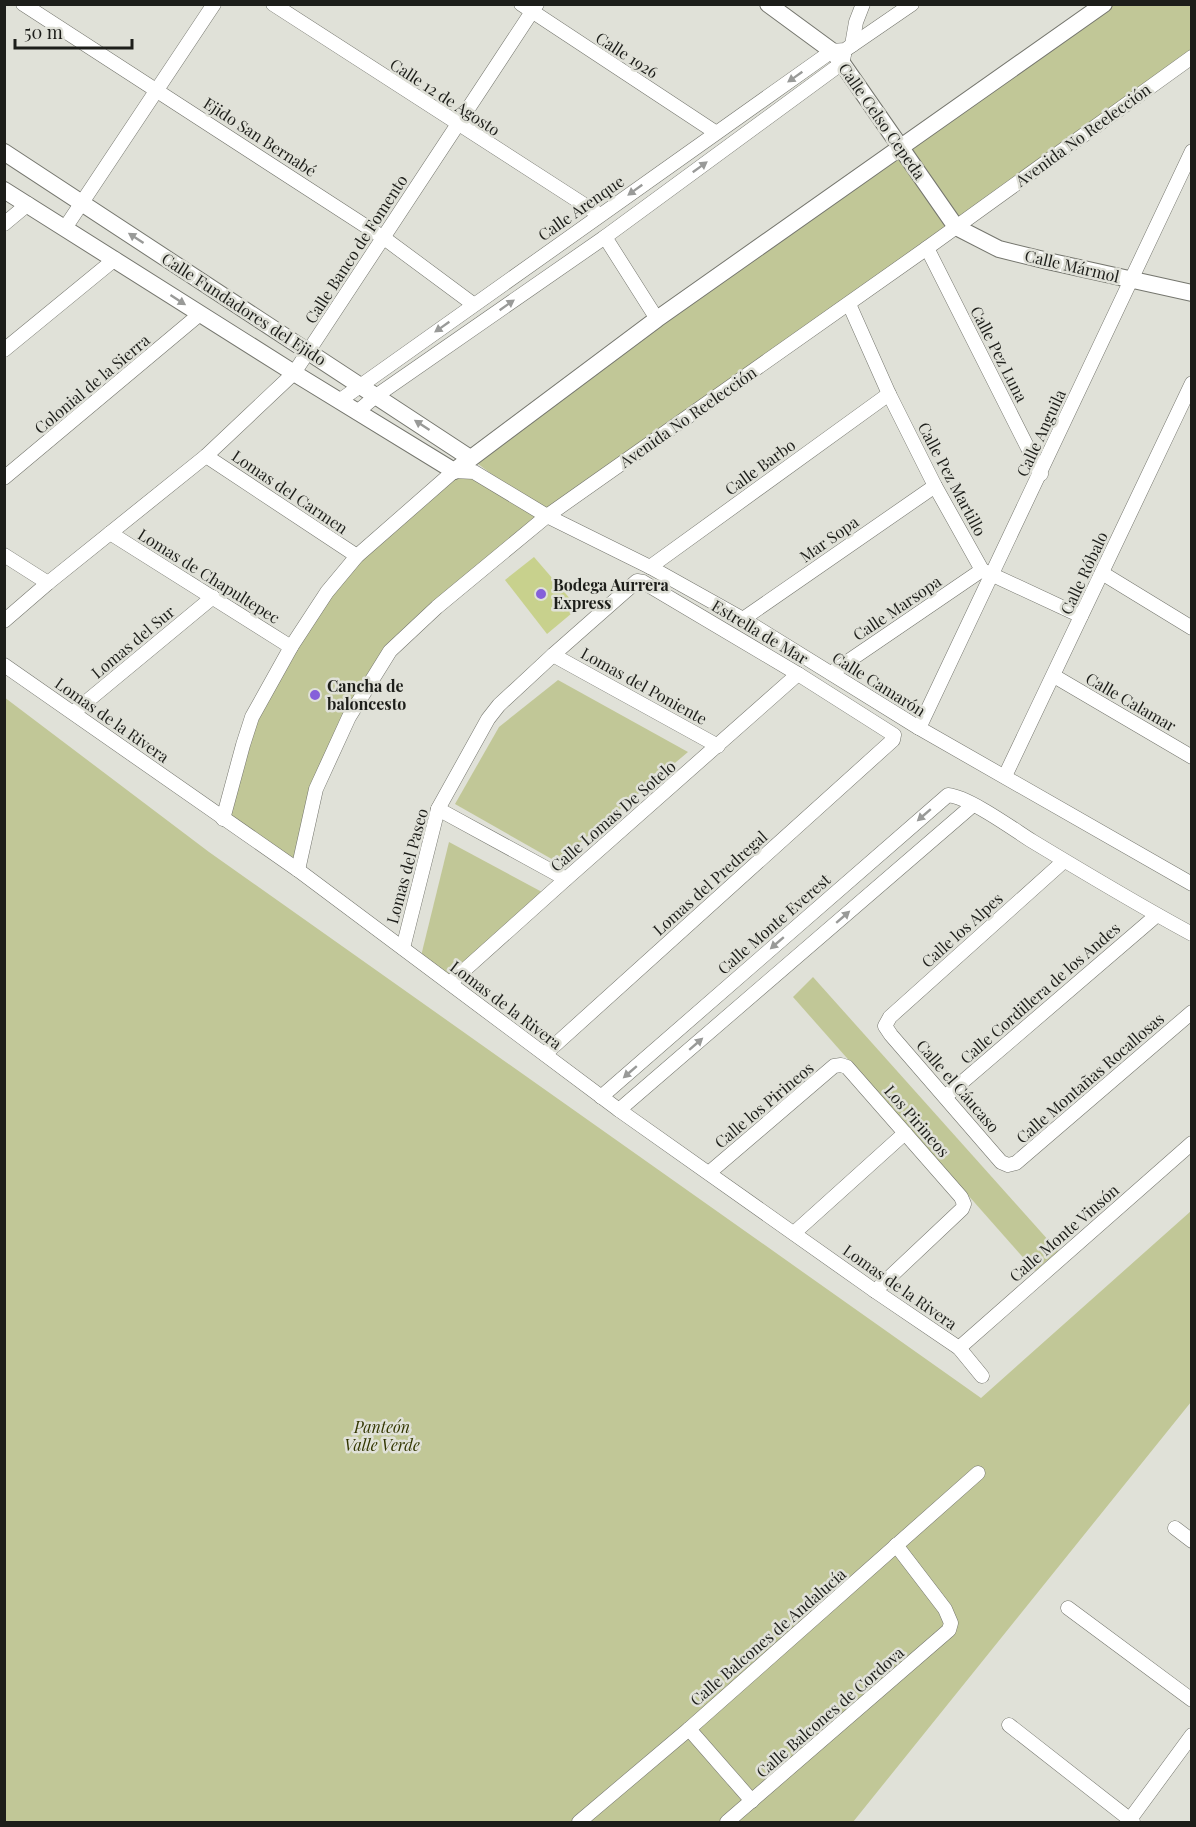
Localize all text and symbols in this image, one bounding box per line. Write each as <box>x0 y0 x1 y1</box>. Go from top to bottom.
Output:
scale bar <box>15 12 132 50</box>
text: 50 m <box>24 20 63 44</box>
street label: Calle 1926 <box>592 27 662 82</box>
street label: Calle 12 de Agosto <box>386 53 505 140</box>
street label: Calle Celso Cepeda <box>834 58 930 183</box>
one-way arrow <box>787 71 803 83</box>
street label: Avenida No Reelección <box>1010 78 1155 191</box>
street label: Ejido San Bernabé <box>200 92 321 181</box>
one-way arrow <box>693 162 708 174</box>
street label: Calle Banco de Fomento <box>300 170 412 327</box>
street label: Calle Arenque <box>534 170 628 245</box>
one-way arrow <box>628 183 643 195</box>
one-way arrow <box>128 232 144 244</box>
street label: Calle Mármol <box>1023 244 1122 287</box>
street label: Calle Fundadores del Ejido <box>158 247 331 370</box>
one-way arrow <box>170 294 186 305</box>
one-way arrow <box>499 300 515 311</box>
street label: Calle Pez Luna <box>966 302 1033 405</box>
one-way arrow <box>435 321 451 333</box>
street label: Colonial de la Sierra <box>30 329 154 438</box>
street label: Avenida No Reelección <box>614 361 761 472</box>
street label: Calle Anguila <box>1011 386 1070 480</box>
street label: Calle Pez Martillo <box>914 418 991 540</box>
one-way arrow <box>413 420 430 431</box>
street label: Calle Barbo <box>720 434 799 499</box>
street label: Lomas del Carmen <box>228 445 353 538</box>
street label: Mar Sopa <box>795 511 862 566</box>
street label: Lomas de Chapultepec <box>134 523 284 628</box>
street label: Calle Róbalo <box>1055 528 1112 618</box>
street label: Calle Marsopa <box>848 570 945 645</box>
place label: Bodega Aurrera Express <box>553 574 669 613</box>
marker: Bodega Aurrera Express <box>534 587 548 601</box>
street label: Estrella de Mar <box>708 595 812 669</box>
street label: Lomas del Sur <box>87 601 179 683</box>
street label: Lomas del Poniente <box>577 642 711 729</box>
street label: Calle Camarón <box>829 646 930 721</box>
street label: Calle Calamar <box>1082 667 1180 736</box>
street label: Lomas de la Rivera <box>51 672 173 767</box>
place label: Cancha de baloncesto <box>327 675 406 714</box>
marker: Cancha de baloncesto <box>308 688 322 702</box>
street label: Calle Lomas De Sotelo <box>546 755 680 876</box>
street label: Lomas del Paseo <box>381 806 432 926</box>
one-way arrow <box>916 808 931 822</box>
street label: Lomas del Predregal <box>648 825 772 940</box>
street label: Calle Monte Everest <box>713 869 835 978</box>
street label: Calle los Alpes <box>917 888 1007 972</box>
one-way arrow <box>835 911 850 924</box>
street label: Calle Cordillera de los Andes <box>955 917 1124 1068</box>
one-way arrow <box>770 936 785 949</box>
street label: Lomas de la Rivera <box>446 956 566 1054</box>
street label: Calle Montañas Rocallosas <box>1011 1008 1168 1148</box>
street label: Calle el Cáucaso <box>912 1035 1005 1137</box>
one-way arrow <box>688 1038 704 1051</box>
street label: Calle los Pirineos <box>710 1057 818 1152</box>
one-way arrow <box>623 1065 638 1078</box>
street label: Los Pirineos <box>880 1080 954 1161</box>
street label: Calle Monte Vinsón <box>1004 1179 1123 1286</box>
street label: Lomas de la Rivera <box>839 1239 961 1334</box>
park label: Panteón Valle Verde <box>344 1416 420 1455</box>
street label: Calle Balcones de Andalucía <box>685 1563 850 1710</box>
street label: Calle Balcones de Cordova <box>751 1642 908 1782</box>

